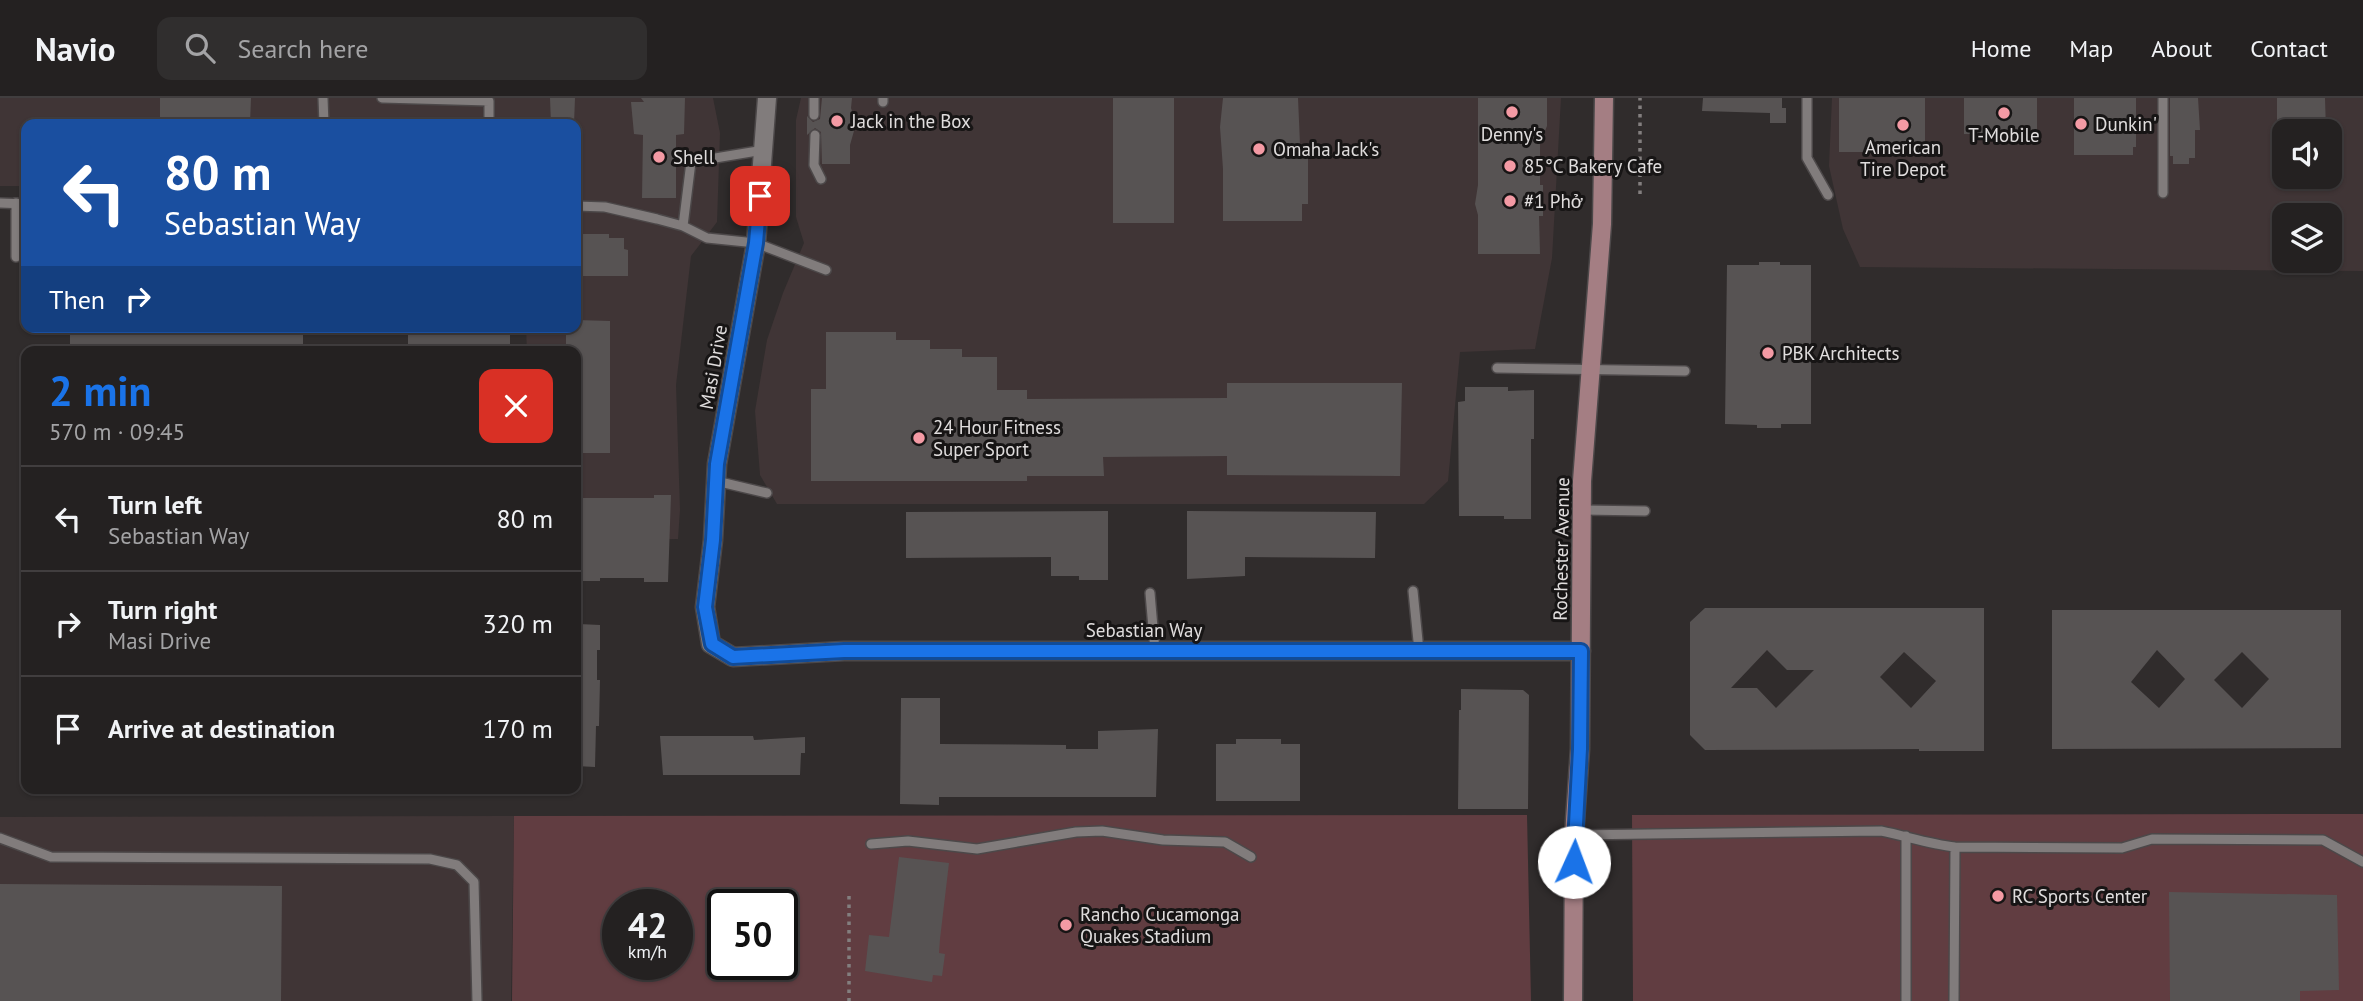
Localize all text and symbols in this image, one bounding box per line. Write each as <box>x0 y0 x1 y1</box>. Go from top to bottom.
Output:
search box <box>157 17 647 80</box>
text: Navio <box>35 27 115 70</box>
icon: search <box>181 29 219 67</box>
text: Search here <box>237 32 369 65</box>
text: Home <box>1971 33 2031 64</box>
text: Map <box>2069 33 2113 64</box>
text: About <box>2151 33 2212 64</box>
text: Contact <box>2250 33 2328 64</box>
marker: Denny's <box>1504 104 1520 120</box>
marker: T-Mobile <box>1996 105 2012 121</box>
place label: Jack in the Box <box>850 109 971 133</box>
place label: Dunkin' <box>2095 112 2157 136</box>
marker: Jack in the Box <box>829 113 845 129</box>
marker: Dunkin' <box>2073 116 2089 132</box>
marker: American Tire Depot <box>1895 117 1911 133</box>
map controls <box>2272 119 2342 273</box>
button: sound <box>2272 119 2342 189</box>
place label: Denny's <box>1481 122 1543 146</box>
place label: T-Mobile <box>1968 123 2040 147</box>
place label: American Tire Depot <box>1860 135 1946 181</box>
place label: Omaha Jack's <box>1273 137 1379 161</box>
text: 80 m <box>164 140 271 204</box>
marker: Omaha Jack's <box>1251 141 1267 157</box>
place label: Shell <box>673 145 715 169</box>
icon: left <box>49 147 140 238</box>
marker: Shell <box>651 149 667 165</box>
place label: 85°C Bakery Cafe <box>1524 154 1662 178</box>
marker: 85°C Bakery Cafe <box>1502 158 1518 174</box>
pin <box>730 166 790 226</box>
icon: arrive <box>741 177 779 215</box>
place label: #1 Phở <box>1524 189 1583 213</box>
marker: #1 Phở <box>1502 193 1518 209</box>
text: Sebastian Way <box>164 202 361 244</box>
button: layers <box>2272 203 2342 273</box>
icon: right <box>119 280 157 318</box>
text: Then <box>49 283 105 316</box>
street label: Masi Drive <box>694 323 732 411</box>
place label: PBK Architects <box>1782 341 1900 365</box>
marker: PBK Architects <box>1760 345 1776 361</box>
text: 2 min <box>49 363 151 418</box>
button: close <box>479 369 553 443</box>
place label: 24 Hour Fitness Super Sport <box>933 415 1061 461</box>
text: 570 m · 09:45 <box>49 417 185 446</box>
marker: 24 Hour Fitness Super Sport <box>911 430 927 446</box>
street label: Rochester Avenue <box>1548 477 1574 621</box>
text: Turn left <box>108 488 202 521</box>
icon: left <box>49 500 87 538</box>
text: 80 m <box>497 502 553 535</box>
text: Sebastian Way <box>108 521 249 550</box>
text: Turn right <box>108 593 217 626</box>
icon: right <box>49 605 87 643</box>
text: 320 m <box>482 607 553 640</box>
street label: Sebastian Way <box>1086 618 1203 642</box>
text: Masi Drive <box>108 626 211 655</box>
icon: arrive <box>49 710 87 748</box>
text: Arrive at destination <box>108 712 335 745</box>
text: 170 m <box>482 712 553 745</box>
position arrow <box>1537 825 1611 899</box>
place label: RC Sports Center <box>2012 884 2148 908</box>
marker: RC Sports Center <box>1990 888 2006 904</box>
speed limit sign: 50 <box>707 889 798 980</box>
text: 42 <box>628 902 667 948</box>
place label: Rancho Cucamonga Quakes Stadium <box>1080 902 1240 948</box>
marker: Rancho Cucamonga Quakes Stadium <box>1058 917 1074 933</box>
text: km/h <box>628 940 667 963</box>

